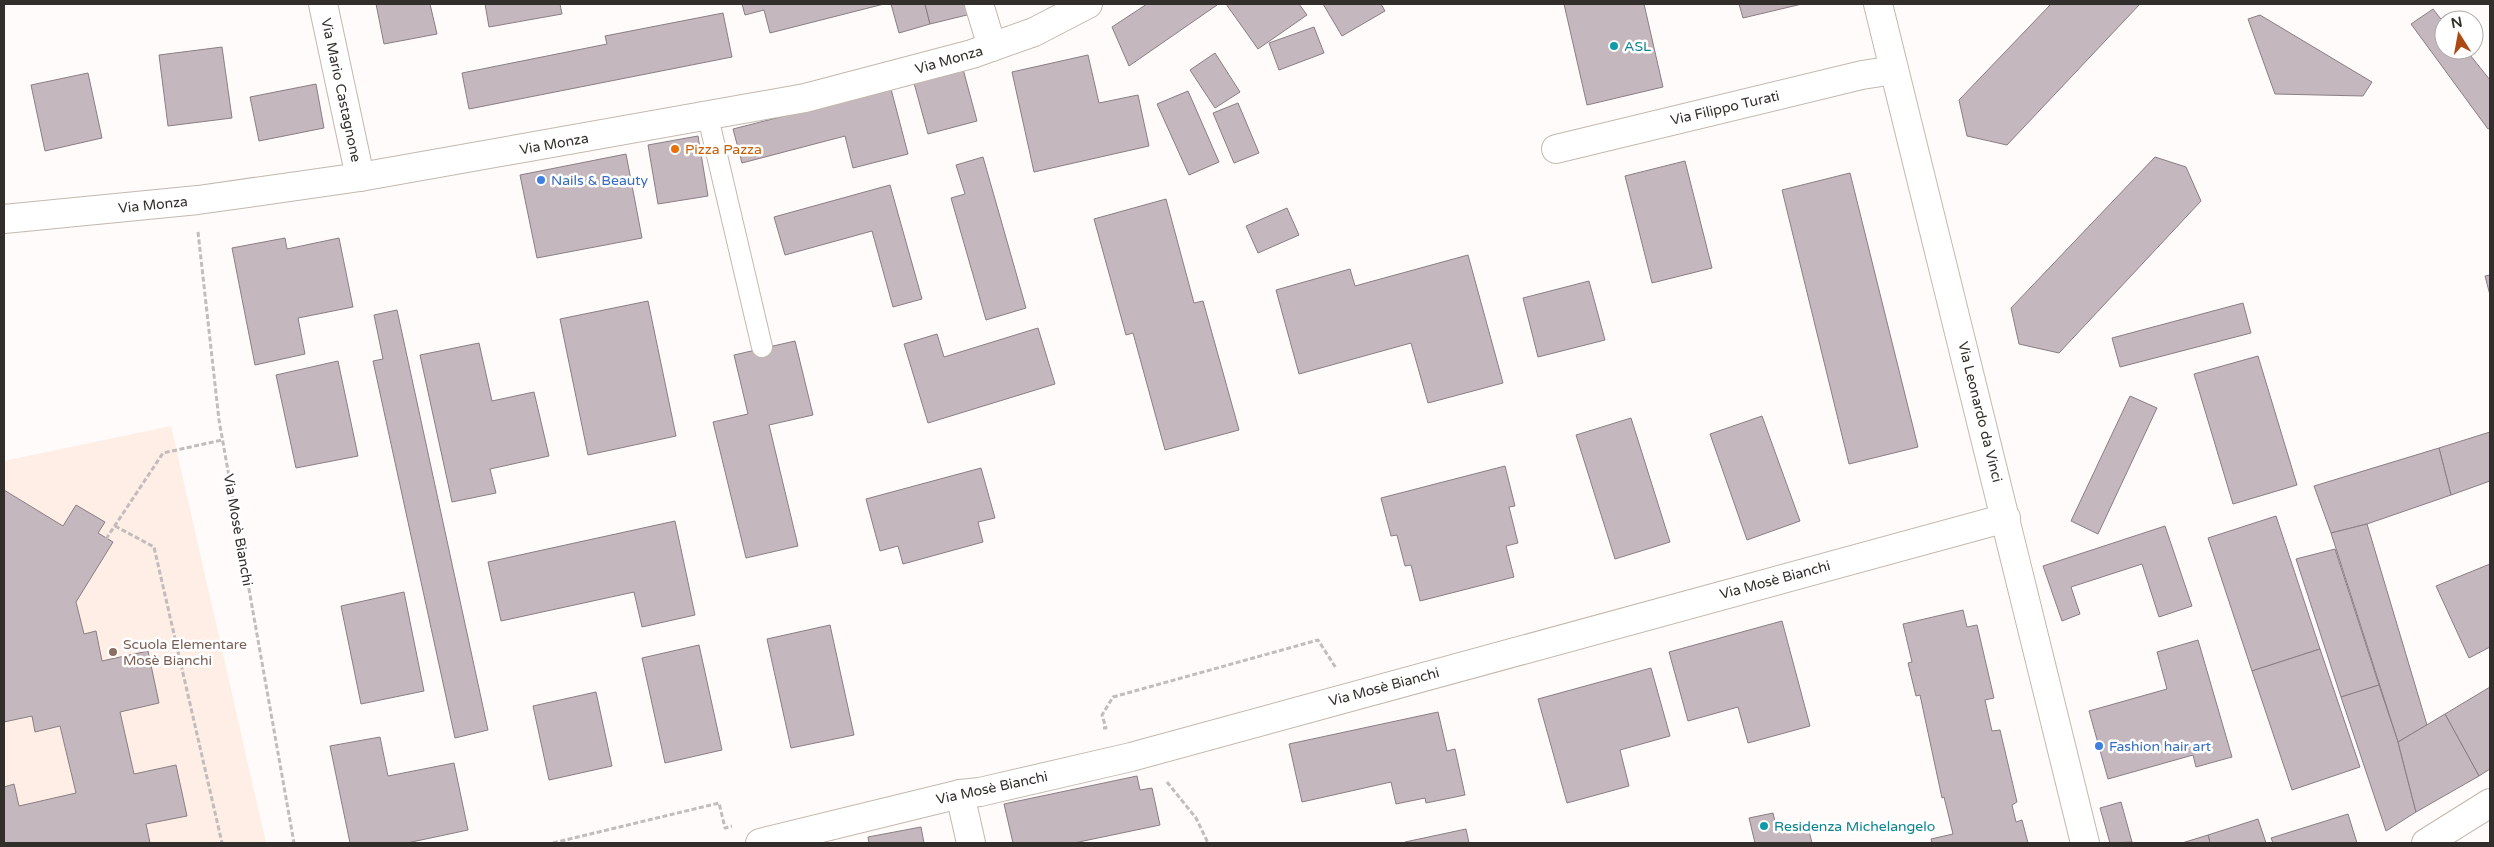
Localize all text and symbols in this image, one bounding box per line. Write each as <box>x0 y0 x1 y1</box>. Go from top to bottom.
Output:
north arrow <box>2434 10 2484 60</box>
text: N <box>2449 13 2464 32</box>
street label: Via Mario Castagnone <box>317 16 365 164</box>
place label: ASL <box>1624 38 1651 55</box>
marker: ASL <box>1608 40 1620 52</box>
street label: Via Monza <box>913 42 985 78</box>
street label: Via Filippo Turati <box>1669 87 1781 129</box>
street label: Via Monza <box>518 130 590 158</box>
place label: Pizza Pazza <box>685 141 762 158</box>
marker: Pizza Pazza <box>669 143 681 155</box>
place label: Nails & Beauty <box>551 172 649 189</box>
marker: Nails & Beauty <box>535 174 547 186</box>
street label: Via Monza <box>117 193 189 217</box>
street label: Via Leonardo da Vinci <box>1954 340 2006 484</box>
street label: Via Mosè Bianchi <box>220 473 256 587</box>
street label: Via Mosè Bianchi <box>1718 557 1832 603</box>
place label: Scuola Elementare Mosè Bianchi <box>123 636 247 669</box>
marker: Scuola Elementare Mosè Bianchi <box>107 646 119 658</box>
street label: Via Mosè Bianchi <box>1327 664 1441 710</box>
place label: Fashion hair art <box>2109 738 2212 755</box>
marker: Fashion hair art <box>2093 740 2105 752</box>
street label: Via Mosè Bianchi <box>935 768 1049 808</box>
place label: Residenza Michelangelo <box>1774 818 1935 835</box>
marker: Residenza Michelangelo <box>1758 820 1770 832</box>

